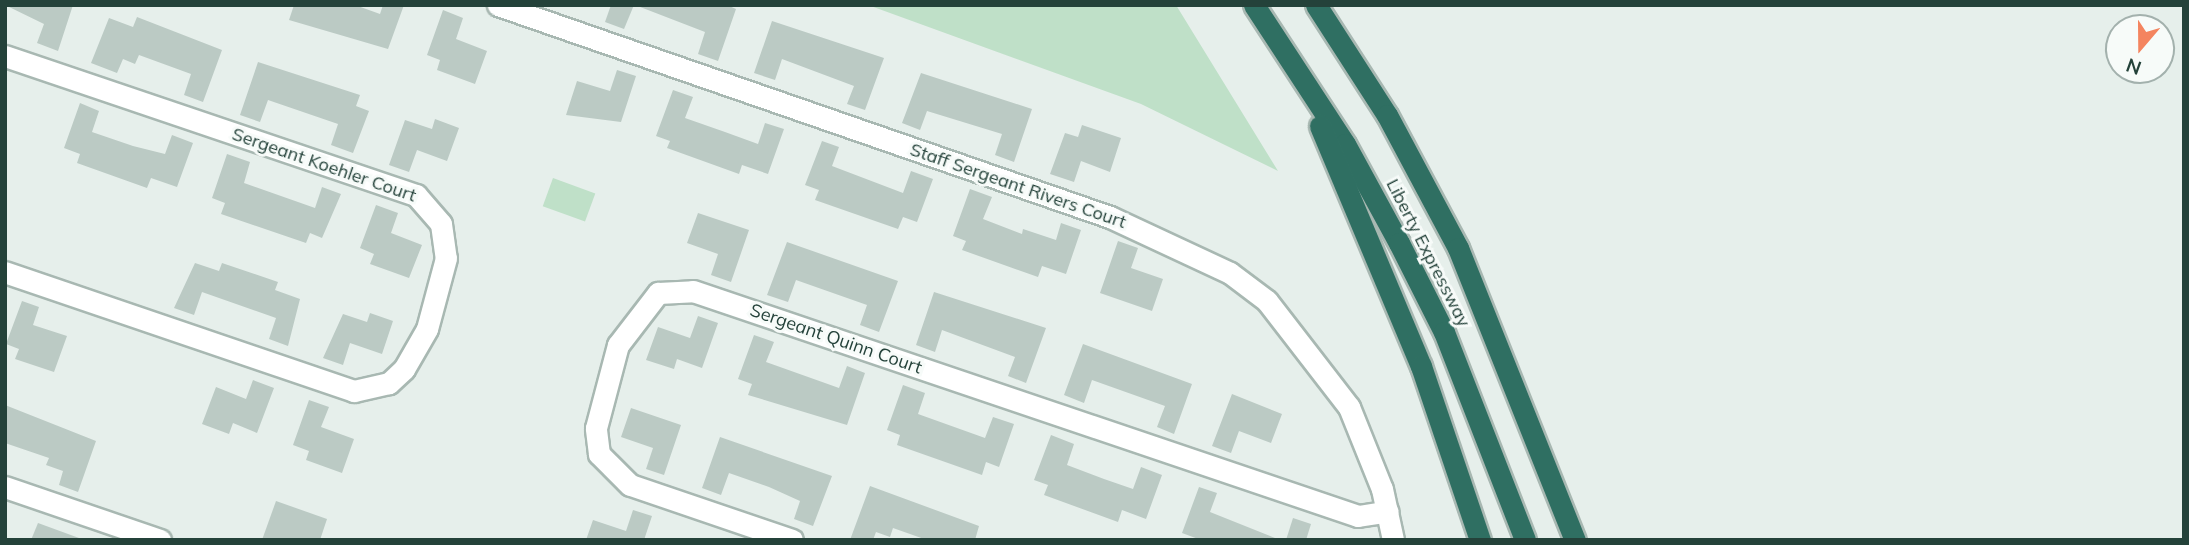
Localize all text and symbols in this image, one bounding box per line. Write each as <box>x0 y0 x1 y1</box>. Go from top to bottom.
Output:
north arrow <box>2105 14 2175 84</box>
text: N <box>2123 53 2144 81</box>
street label: Sergeant Koehler Court <box>229 123 419 207</box>
street label: Staff Sergeant Rivers Court <box>907 139 1129 233</box>
street label: Liberty Expressway <box>1381 175 1475 331</box>
street label: Sergeant Quinn Court <box>747 299 925 379</box>

